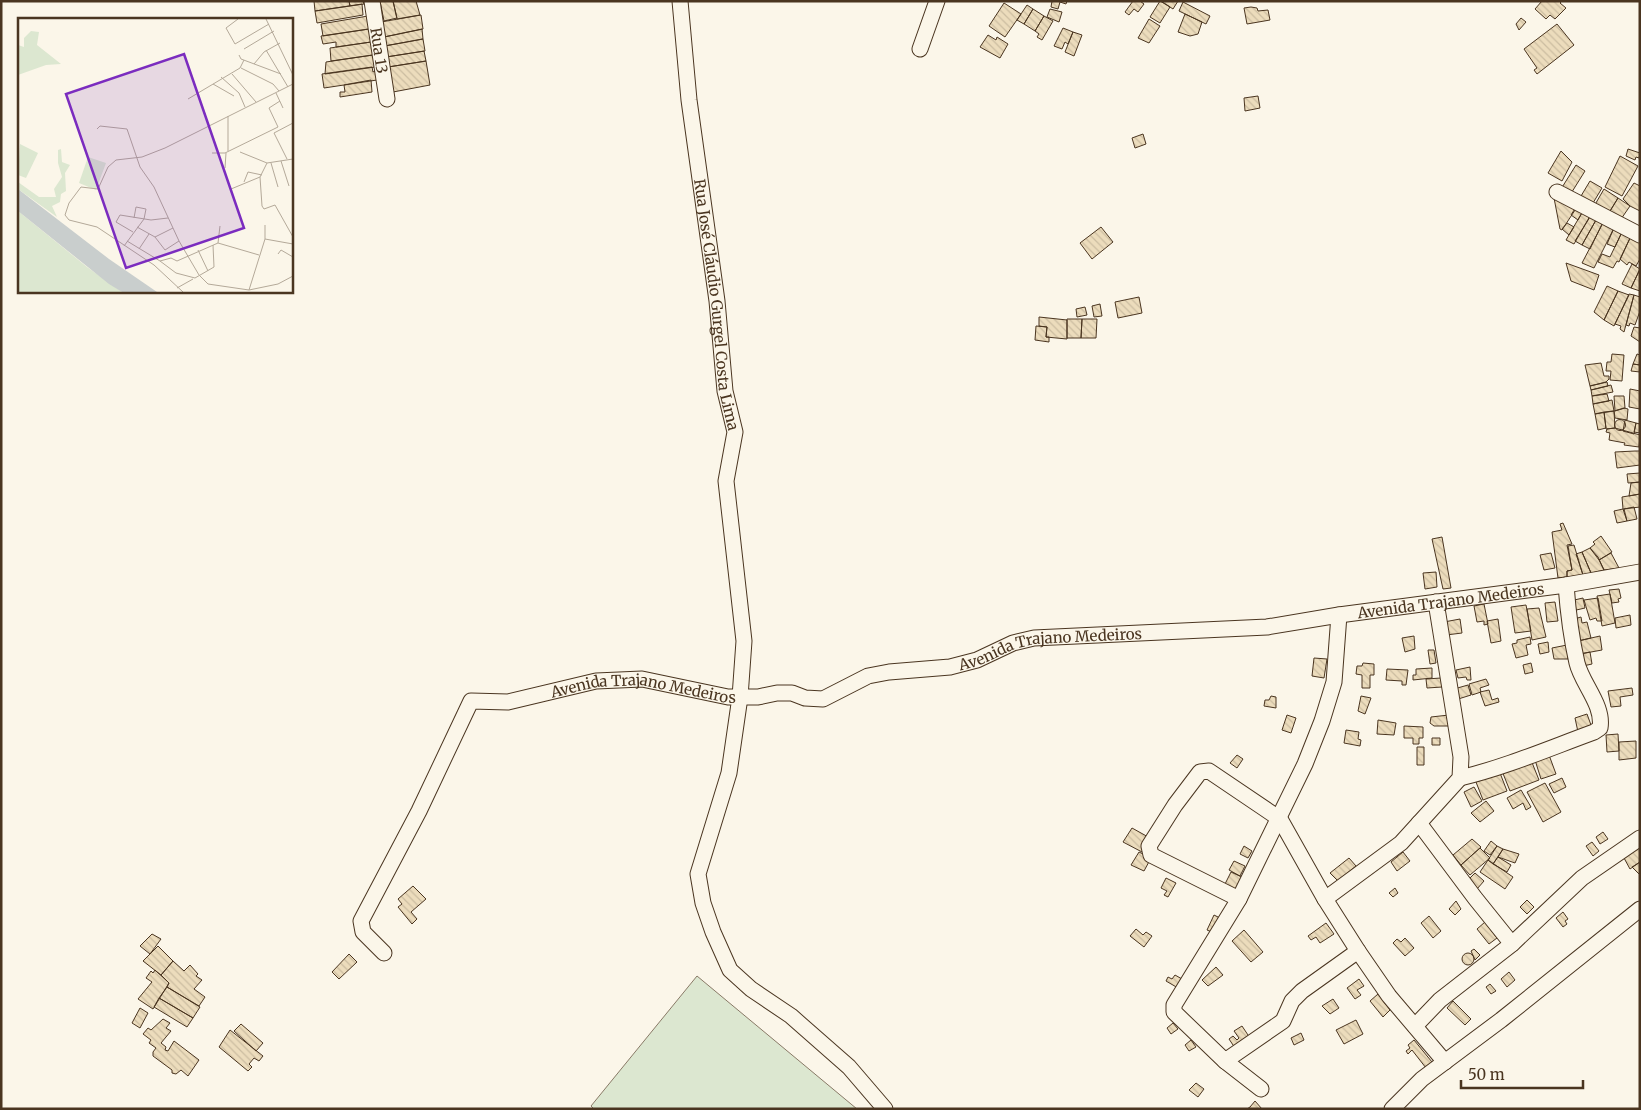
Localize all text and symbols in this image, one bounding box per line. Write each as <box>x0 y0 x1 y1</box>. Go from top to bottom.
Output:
inset map <box>18 18 292 292</box>
street label: Rua 13 <box>367 26 392 75</box>
street label: Rua José Cláudio Gurgel Costa Lima <box>691 178 744 432</box>
street label: Avenida Trajano Medeiros <box>1355 578 1545 622</box>
street label: Avenida Trajano Medeiros <box>955 623 1142 674</box>
street label: Avenida Trajano Medeiros <box>548 669 736 707</box>
scale bar <box>1461 1058 1584 1090</box>
text: 50 m <box>1468 1065 1505 1084</box>

